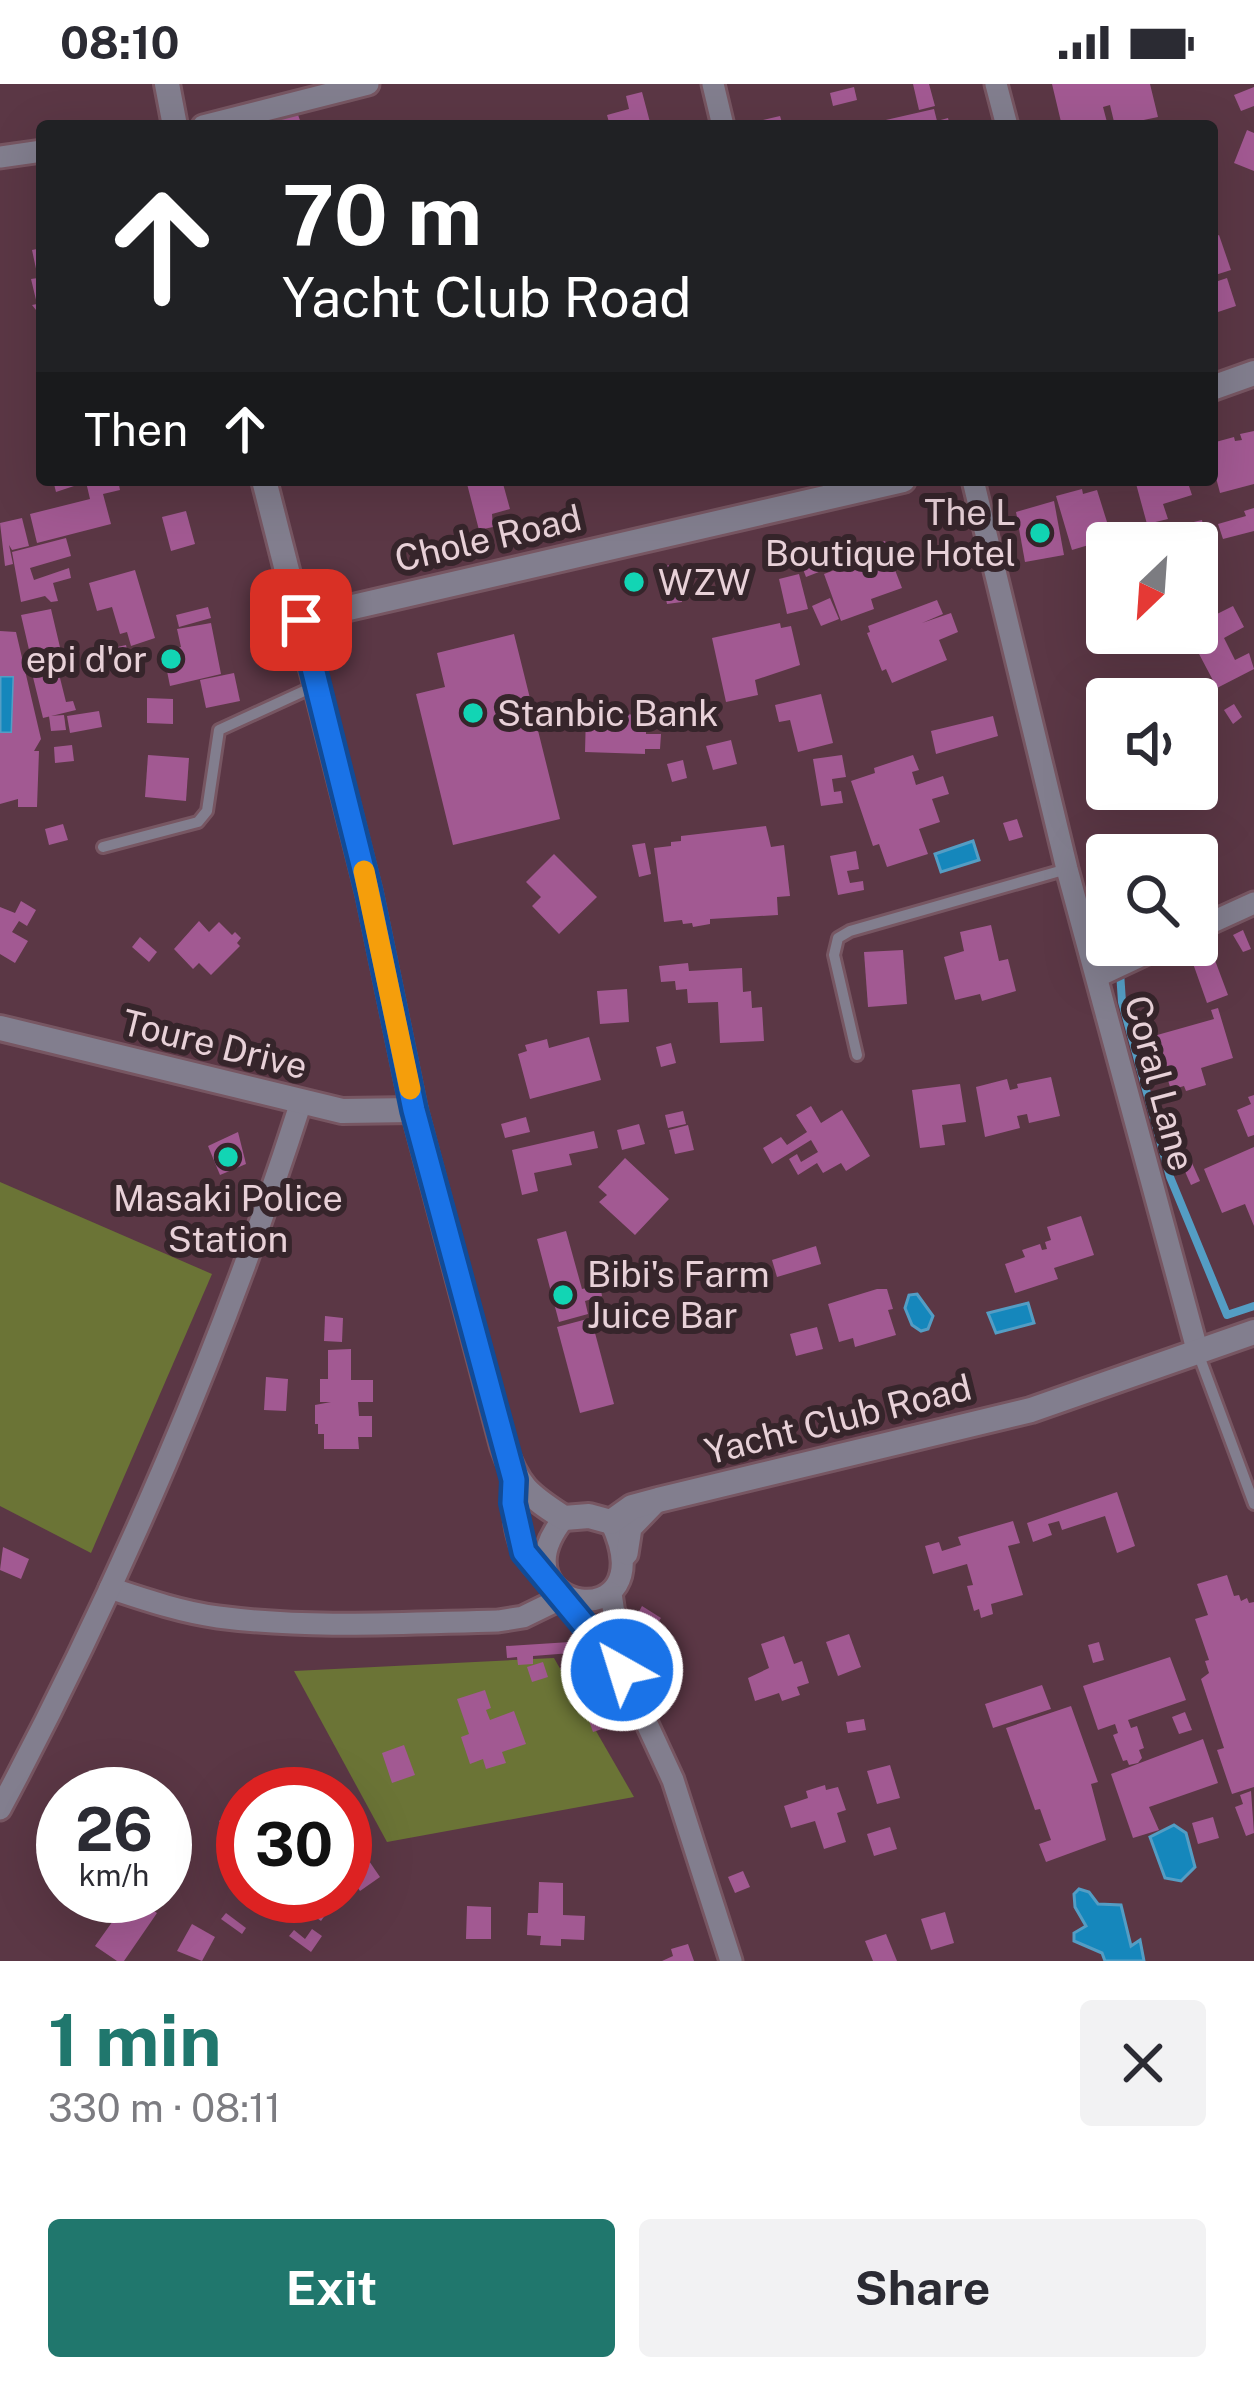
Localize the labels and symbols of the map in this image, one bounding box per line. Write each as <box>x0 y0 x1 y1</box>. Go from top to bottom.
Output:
place label: The L Boutique Hotel <box>765 491 1016 574</box>
street label: Chole Road <box>391 496 585 580</box>
marker: The L Boutique Hotel <box>1027 520 1053 546</box>
north arrow <box>1086 522 1218 654</box>
place label: WZW <box>658 561 751 603</box>
pin <box>250 569 352 671</box>
marker: WZW <box>621 569 647 595</box>
place label: epi d'or <box>26 638 147 680</box>
marker: epi d'or <box>158 646 184 672</box>
place label: Stanbic Bank <box>497 692 718 734</box>
marker: Stanbic Bank <box>460 700 486 726</box>
street label: Coral Lane <box>1117 991 1203 1175</box>
street label: Toure Drive <box>118 1001 312 1087</box>
marker: Masaki Police Station <box>215 1144 241 1170</box>
place label: Masaki Police Station <box>113 1177 343 1260</box>
place label: Bibi's Farm Juice Bar <box>587 1253 770 1336</box>
marker: Bibi's Farm Juice Bar <box>550 1282 576 1308</box>
street label: Yacht Club Road <box>700 1366 976 1472</box>
position arrow <box>559 1607 685 1733</box>
speed limit sign: 30 <box>216 1767 372 1923</box>

